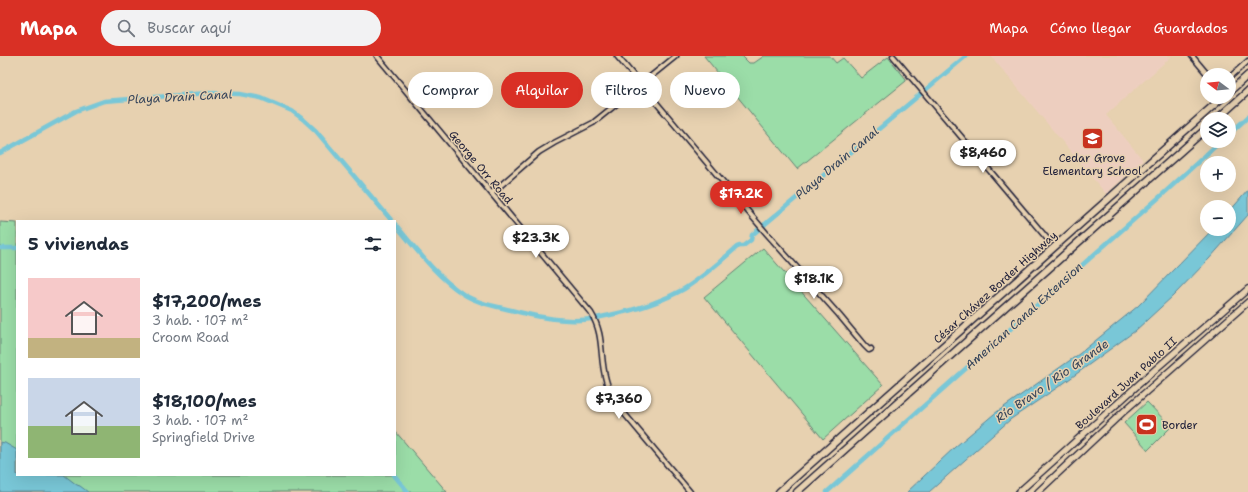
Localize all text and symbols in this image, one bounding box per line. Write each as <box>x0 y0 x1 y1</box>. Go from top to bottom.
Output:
search box <box>101 10 381 46</box>
text: Mapa <box>20 16 77 41</box>
icon: search <box>115 17 137 39</box>
text: Buscar aquí <box>147 18 231 38</box>
text: Mapa <box>989 19 1028 37</box>
text: Cómo llegar <box>1050 19 1131 37</box>
text: Guardados <box>1153 19 1228 37</box>
north arrow <box>1200 68 1236 104</box>
map controls <box>1200 68 1236 236</box>
chip: Comprar <box>408 72 493 108</box>
chip: Alquilar <box>501 72 583 108</box>
chip: Filtros <box>591 72 662 108</box>
chip: Nuevo <box>670 72 740 108</box>
water label: Playa Drain Canal <box>127 86 233 108</box>
button: layers <box>1200 112 1236 148</box>
water label: Playa Drain Canal <box>792 123 882 203</box>
school or university icon: Cedar Grove Elementary School <box>1079 125 1105 151</box>
street label: George Orr Road <box>445 127 516 207</box>
pin: $8,460 <box>950 140 1016 174</box>
text: $8,460 <box>959 144 1007 161</box>
place label: Cedar Grove Elementary School <box>1042 151 1142 179</box>
button: + <box>1200 156 1236 192</box>
pin: $17.2K <box>708 181 774 215</box>
text: $17.2K <box>719 185 763 202</box>
button: − <box>1200 200 1236 236</box>
pin: $23.3K <box>503 225 569 259</box>
street label: César Chávez Border Highway <box>930 228 1060 347</box>
text: $23.3K <box>512 229 560 246</box>
text: 5 viviendas <box>28 233 129 255</box>
icon: filters <box>362 233 384 255</box>
water label: American Canal Extension <box>962 259 1086 373</box>
pin: $18.1K <box>781 266 847 300</box>
text: $18.1K <box>794 270 834 287</box>
text: $17,200/mes <box>152 290 261 312</box>
icon: home <box>60 294 108 342</box>
text: 3 hab. · 107 m² <box>152 312 249 329</box>
text: Croom Road <box>152 329 229 346</box>
street label: Boulevard Juan Pablo II <box>1072 334 1180 433</box>
water label: Río Bravo / Rio Grande <box>992 336 1112 426</box>
pin: $7,360 <box>586 386 652 420</box>
text: $18,100/mes <box>152 390 257 412</box>
text: $7,360 <box>595 390 643 407</box>
icon: home <box>60 394 108 442</box>
text: 3 hab. · 107 m² <box>152 412 249 429</box>
sports icon: Border <box>1134 412 1160 438</box>
place label: Border <box>1162 418 1198 433</box>
text: Springfield Drive <box>152 429 255 446</box>

